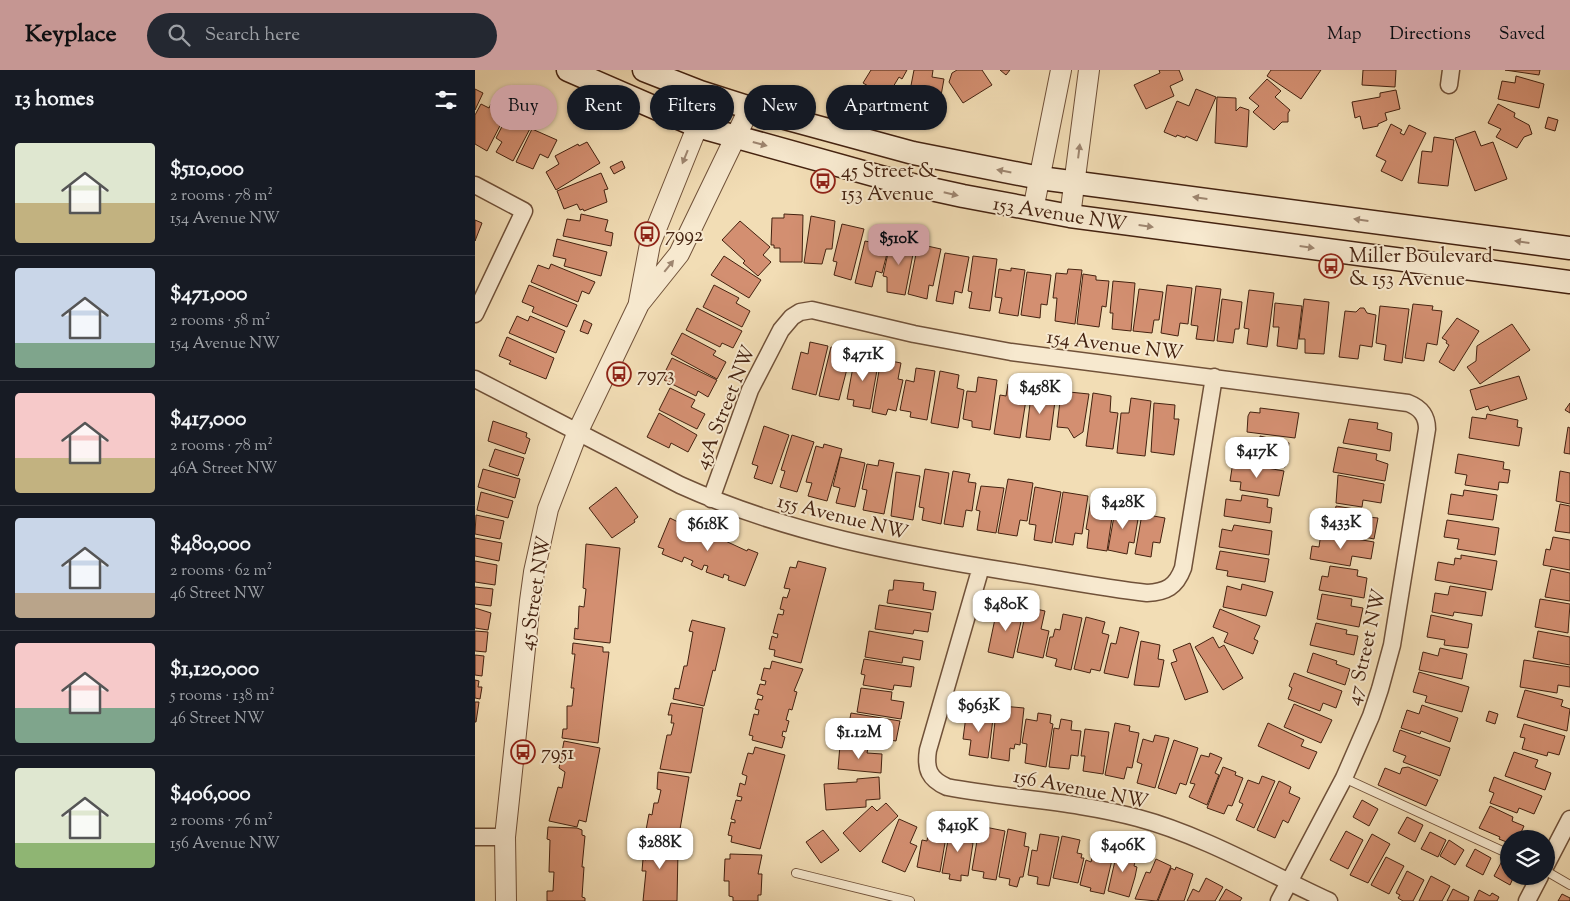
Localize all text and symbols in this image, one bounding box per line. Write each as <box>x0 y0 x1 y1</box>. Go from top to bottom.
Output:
search box <box>147 13 497 58</box>
text: Keyplace <box>25 18 117 52</box>
icon: search <box>165 21 193 49</box>
text: Search here <box>205 22 300 49</box>
text: Map <box>1327 22 1362 48</box>
text: Directions <box>1390 22 1471 48</box>
text: Saved <box>1499 22 1545 48</box>
text: 13 homes <box>15 85 94 115</box>
chip: Buy <box>490 85 557 130</box>
chip: Rent <box>567 85 640 130</box>
chip: Filters <box>650 85 734 130</box>
chip: New <box>744 85 816 130</box>
chip: Apartment <box>826 85 947 130</box>
icon: filters <box>432 86 460 114</box>
one-way arrow <box>752 141 767 149</box>
one-way arrow <box>1075 142 1083 158</box>
one-way arrow <box>681 150 689 165</box>
text: $510,000 <box>170 155 244 185</box>
place label: 45 Street & 153 Avenue <box>841 158 937 210</box>
icon: home <box>55 163 115 223</box>
one-way arrow <box>996 166 1012 174</box>
bus stop icon: 45 Street & 153 Avenue <box>810 168 836 194</box>
text: 2 rooms · 78 m² <box>170 185 273 208</box>
one-way arrow <box>944 190 959 198</box>
street label: 153 Avenue NW <box>991 191 1129 240</box>
one-way arrow <box>1191 194 1207 202</box>
text: 154 Avenue NW <box>170 208 280 231</box>
one-way arrow <box>1352 216 1368 224</box>
bus stop icon: 7992 <box>634 221 660 247</box>
place label: 7992 <box>665 222 703 251</box>
one-way arrow <box>1138 222 1154 230</box>
pin: $510K <box>864 224 934 266</box>
text: $510K <box>879 228 919 251</box>
one-way arrow <box>1513 238 1529 246</box>
place label: Miller Boulevard & 153 Avenue <box>1349 243 1493 295</box>
one-way arrow <box>1299 244 1315 252</box>
bus stop icon: Miller Boulevard & 153 Avenue <box>1318 253 1344 279</box>
one-way arrow <box>664 259 675 272</box>
text: $471,000 <box>170 280 247 310</box>
icon: home <box>55 288 115 348</box>
text: 2 rooms · 58 m² <box>170 310 270 333</box>
street label: 154 Avenue NW <box>1045 324 1185 369</box>
text: 154 Avenue NW <box>170 333 280 356</box>
pin: $471K <box>828 340 898 382</box>
street label: 45A Street NW <box>688 342 764 474</box>
text: $471K <box>842 344 884 367</box>
bus stop icon: 7973 <box>606 361 632 387</box>
place label: 7973 <box>637 362 674 391</box>
pin: $458K <box>1005 372 1075 415</box>
text: $458K <box>1019 377 1061 400</box>
text: $417,000 <box>170 405 246 435</box>
icon: home <box>55 413 115 473</box>
text: 2 rooms · 78 m² <box>170 435 273 458</box>
pin: $417K <box>1222 436 1292 479</box>
text: $417K <box>1236 441 1278 464</box>
text: 46A Street NW <box>170 458 277 481</box>
street label: 155 Avenue NW <box>774 488 911 549</box>
pin: $428K <box>1088 488 1158 530</box>
text: $428K <box>1101 492 1145 515</box>
pin: $433K <box>1306 508 1376 550</box>
pin: $618K <box>673 510 743 552</box>
text: $433K <box>1320 512 1362 535</box>
text: $618K <box>687 514 729 537</box>
text: $480,000 <box>170 530 251 560</box>
street label: 45 Street NW <box>513 534 560 653</box>
icon: home <box>55 538 115 598</box>
text: 2 rooms · 62 m² <box>170 560 272 583</box>
text: 46 Street NW <box>170 583 265 606</box>
street label: 47 Street NW <box>1340 587 1395 709</box>
pin: $480K <box>971 590 1041 632</box>
text: $480K <box>984 594 1028 617</box>
text: $1,120,000 <box>170 655 259 685</box>
icon: home <box>55 663 115 723</box>
text: 5 rooms · 138 m² <box>170 685 275 708</box>
pin: $963K <box>944 690 1014 733</box>
text: $963K <box>958 695 1000 718</box>
text: 46 Street NW <box>170 708 265 731</box>
pin: $1.12M <box>818 718 900 760</box>
text: $1.12M <box>836 722 882 745</box>
bus stop icon: 7951 <box>510 739 536 765</box>
place label: 7951 <box>541 740 574 769</box>
street label: 156 Avenue NW <box>1010 763 1151 818</box>
text: $406,000 <box>170 780 251 810</box>
icon: home <box>55 788 115 848</box>
text: 2 rooms · 76 m² <box>170 810 273 833</box>
pin: $419K <box>923 810 993 853</box>
text: $419K <box>937 815 979 838</box>
pin: $288K <box>625 828 695 870</box>
pin: $406K <box>1088 830 1158 873</box>
map controls <box>1500 830 1555 885</box>
button: layers <box>1500 830 1555 885</box>
text: $288K <box>638 832 682 855</box>
text: 156 Avenue NW <box>170 833 280 856</box>
text: $406K <box>1101 835 1145 858</box>

